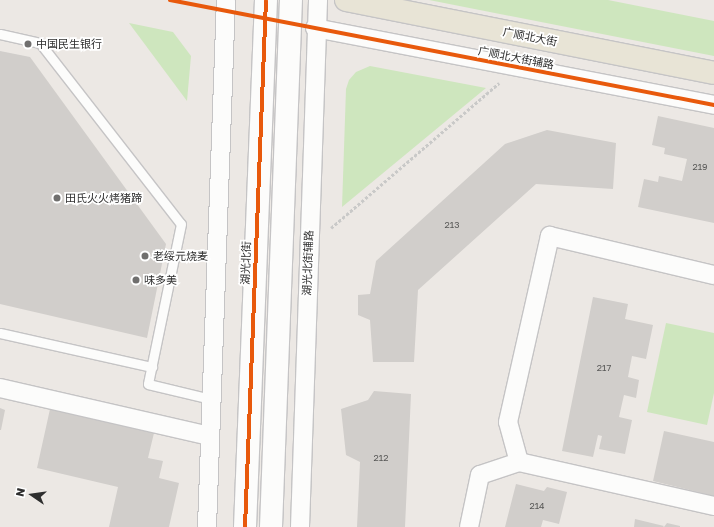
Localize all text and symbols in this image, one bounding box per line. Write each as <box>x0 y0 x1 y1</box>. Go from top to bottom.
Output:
street label: 广顺北大街 <box>502 25 558 49</box>
place label: 中国民生银行 <box>36 37 102 51</box>
marker: 中国民生银行 <box>23 39 33 49</box>
street label: 广顺北大街辅路 <box>477 44 555 72</box>
house number: 219 <box>692 162 708 172</box>
place label: 田氏火火烤猪蹄 <box>65 191 142 205</box>
marker: 田氏火火烤猪蹄 <box>52 193 62 203</box>
house number: 213 <box>445 220 459 230</box>
street label: 湖光北街辅路 <box>300 230 316 296</box>
street label: 湖光北街 <box>239 241 253 285</box>
place label: 老绥元烧麦 <box>153 249 208 263</box>
marker: 老绥元烧麦 <box>140 251 150 261</box>
place label: 味多美 <box>144 273 177 287</box>
marker: 味多美 <box>131 275 141 285</box>
house number: 217 <box>597 363 611 373</box>
house number: 212 <box>374 453 388 463</box>
north arrow <box>12 475 52 515</box>
text: N <box>13 487 27 498</box>
house number: 214 <box>529 501 545 511</box>

